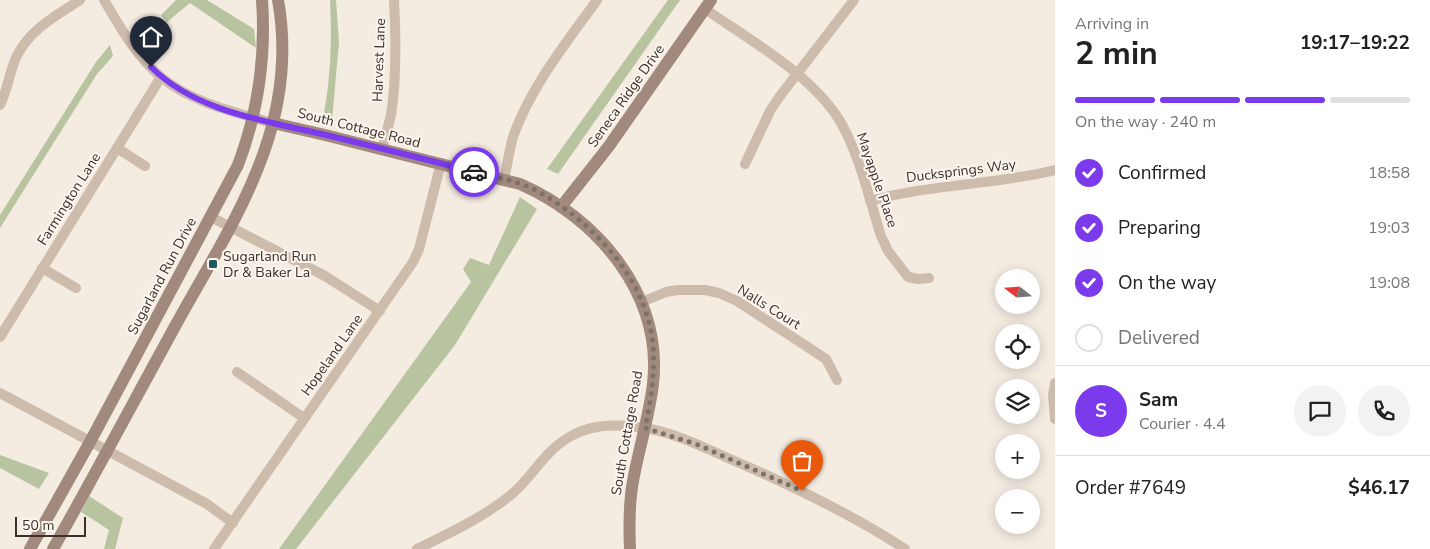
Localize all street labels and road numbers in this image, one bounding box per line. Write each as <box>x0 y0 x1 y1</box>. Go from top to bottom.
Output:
street label: Harvest Lane <box>368 18 390 102</box>
street label: Seneca Ridge Drive <box>583 41 669 151</box>
street label: South Cottage Road <box>295 104 423 152</box>
street label: Mayapple Place <box>852 130 902 230</box>
street label: Farmington Lane <box>33 149 105 249</box>
street label: Ducksprings Way <box>905 155 1018 187</box>
street label: Sugarland Run Drive <box>123 214 201 338</box>
street label: Nalls Court <box>734 280 804 334</box>
street label: Hopeland Lane <box>297 310 367 400</box>
street label: South Cottage Road <box>607 369 647 497</box>

